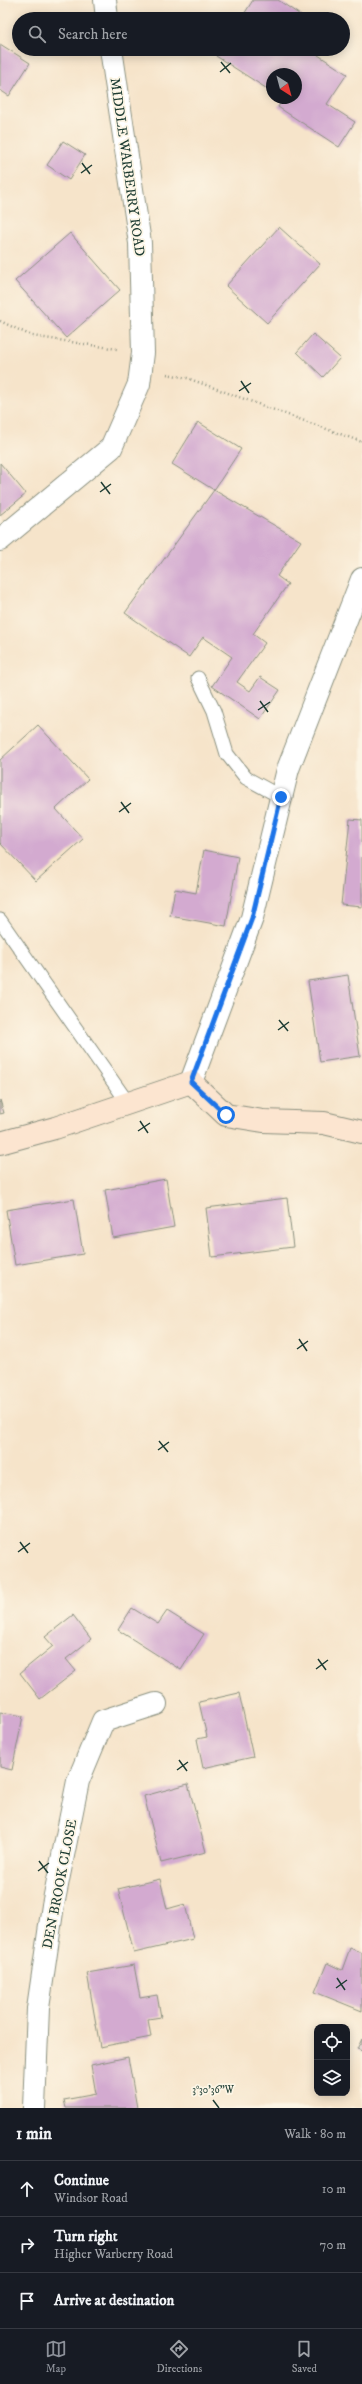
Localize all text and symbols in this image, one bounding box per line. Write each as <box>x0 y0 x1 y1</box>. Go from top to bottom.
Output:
search box <box>12 12 350 56</box>
icon: search <box>26 23 48 45</box>
text: Search here <box>58 25 127 44</box>
north arrow <box>266 68 302 104</box>
street label: MIDDLE WARBERRY ROAD <box>106 77 148 258</box>
route end <box>272 788 290 806</box>
route start <box>217 1106 235 1124</box>
street label: DEN BROOK CLOSE <box>39 1818 81 1951</box>
map controls <box>314 2024 350 2096</box>
button: locate <box>314 2024 350 2060</box>
button: layers <box>314 2060 350 2096</box>
text: 3°30'36"W <box>192 2084 235 2096</box>
text: 1 min <box>16 2123 52 2145</box>
text: Walk · 80 m <box>284 2126 346 2142</box>
text: Continue <box>54 2171 109 2190</box>
icon: ahead <box>16 2178 38 2200</box>
text: 10 m <box>322 2181 346 2197</box>
text: Windsor Road <box>54 2190 128 2206</box>
text: Turn right <box>54 2227 117 2246</box>
icon: right <box>16 2234 38 2256</box>
text: 70 m <box>320 2237 346 2253</box>
text: Higher Warberry Road <box>54 2246 173 2262</box>
icon: arrive <box>16 2290 38 2312</box>
text: Arrive at destination <box>54 2291 174 2310</box>
tab: Map <box>45 2338 67 2376</box>
tab: Directions <box>157 2338 202 2376</box>
tab: Saved <box>292 2338 317 2376</box>

